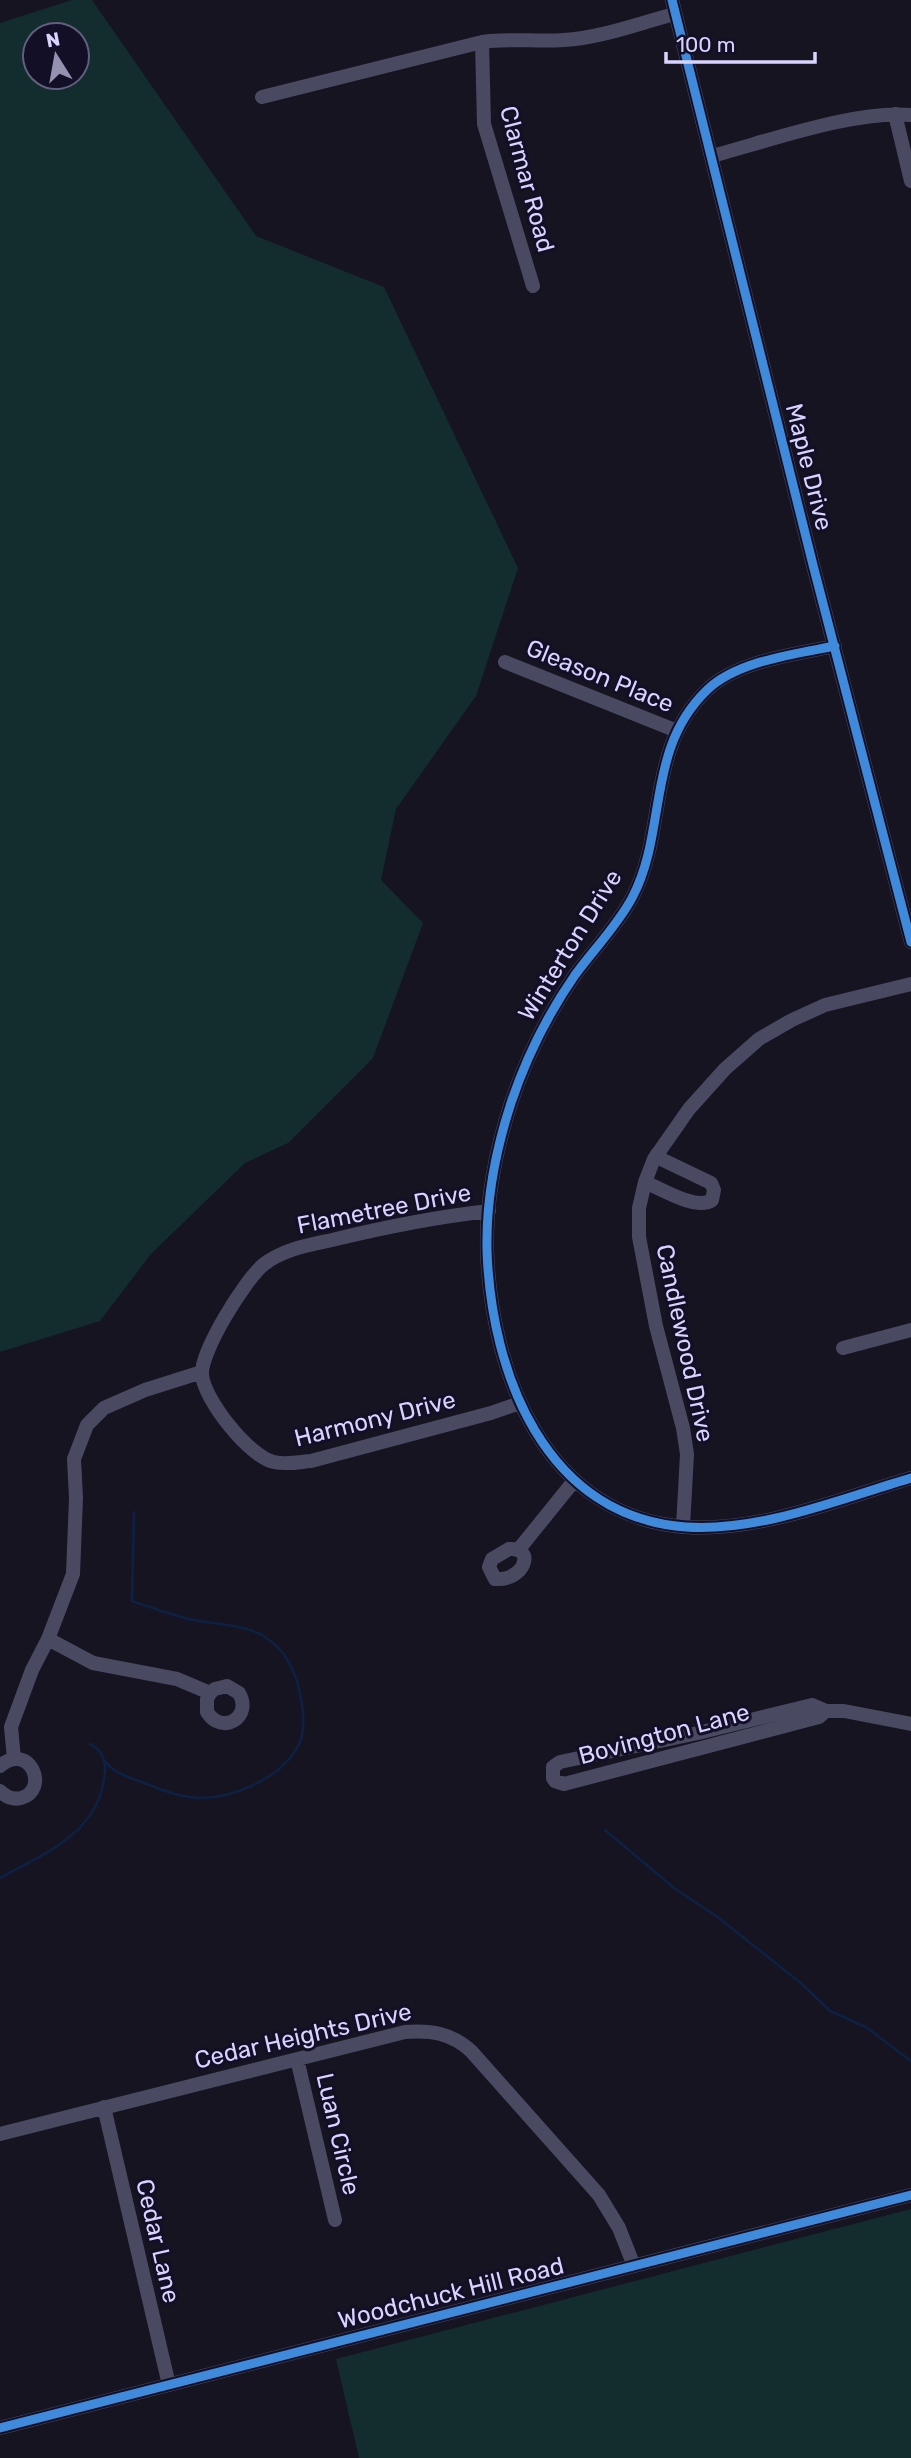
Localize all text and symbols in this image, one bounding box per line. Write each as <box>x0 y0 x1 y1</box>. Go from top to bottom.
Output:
north arrow <box>21 21 91 91</box>
scale bar <box>666 21 815 65</box>
text: N <box>44 27 62 52</box>
text: 100 m <box>676 32 735 57</box>
street label: Clarmar Road <box>494 103 560 255</box>
street label: Maple Drive <box>780 401 838 533</box>
street label: Gleason Place <box>522 634 678 718</box>
street label: Winterton Drive <box>512 864 628 1026</box>
street label: Flametree Drive <box>295 1178 473 1240</box>
street label: Candlewood Drive <box>650 1242 720 1444</box>
street label: Harmony Drive <box>292 1385 458 1453</box>
street label: Bovington Lane <box>576 1698 752 1770</box>
street label: Cedar Heights Drive <box>192 1997 414 2075</box>
street label: Luan Circle <box>310 2070 366 2198</box>
street label: Cedar Lane <box>130 2176 186 2306</box>
street label: Woodchuck Hill Road <box>335 2251 567 2335</box>

